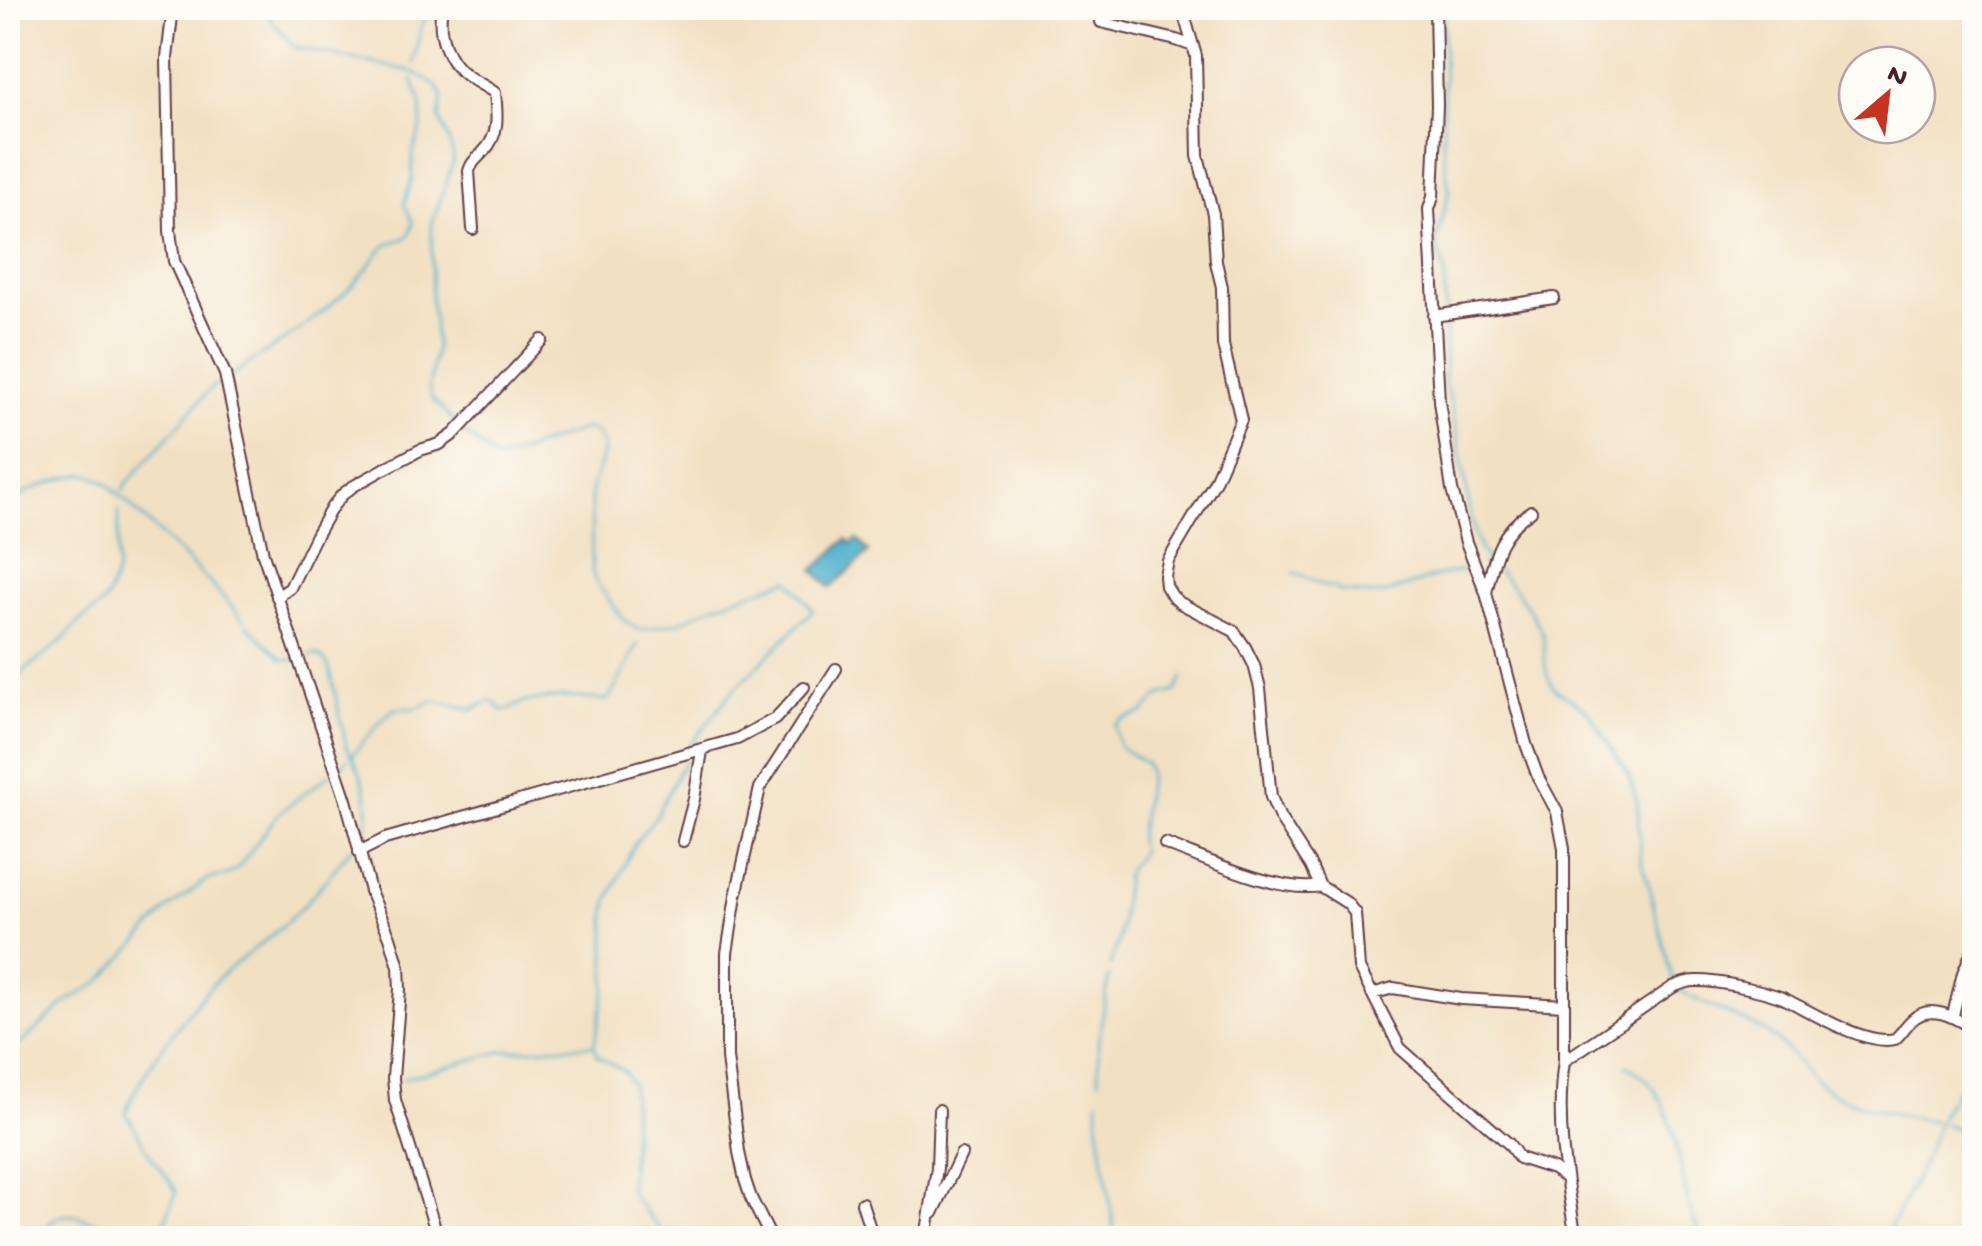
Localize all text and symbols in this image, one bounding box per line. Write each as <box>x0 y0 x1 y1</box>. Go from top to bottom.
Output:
north arrow <box>1837 45 1937 145</box>
text: N <box>1881 58 1912 96</box>

